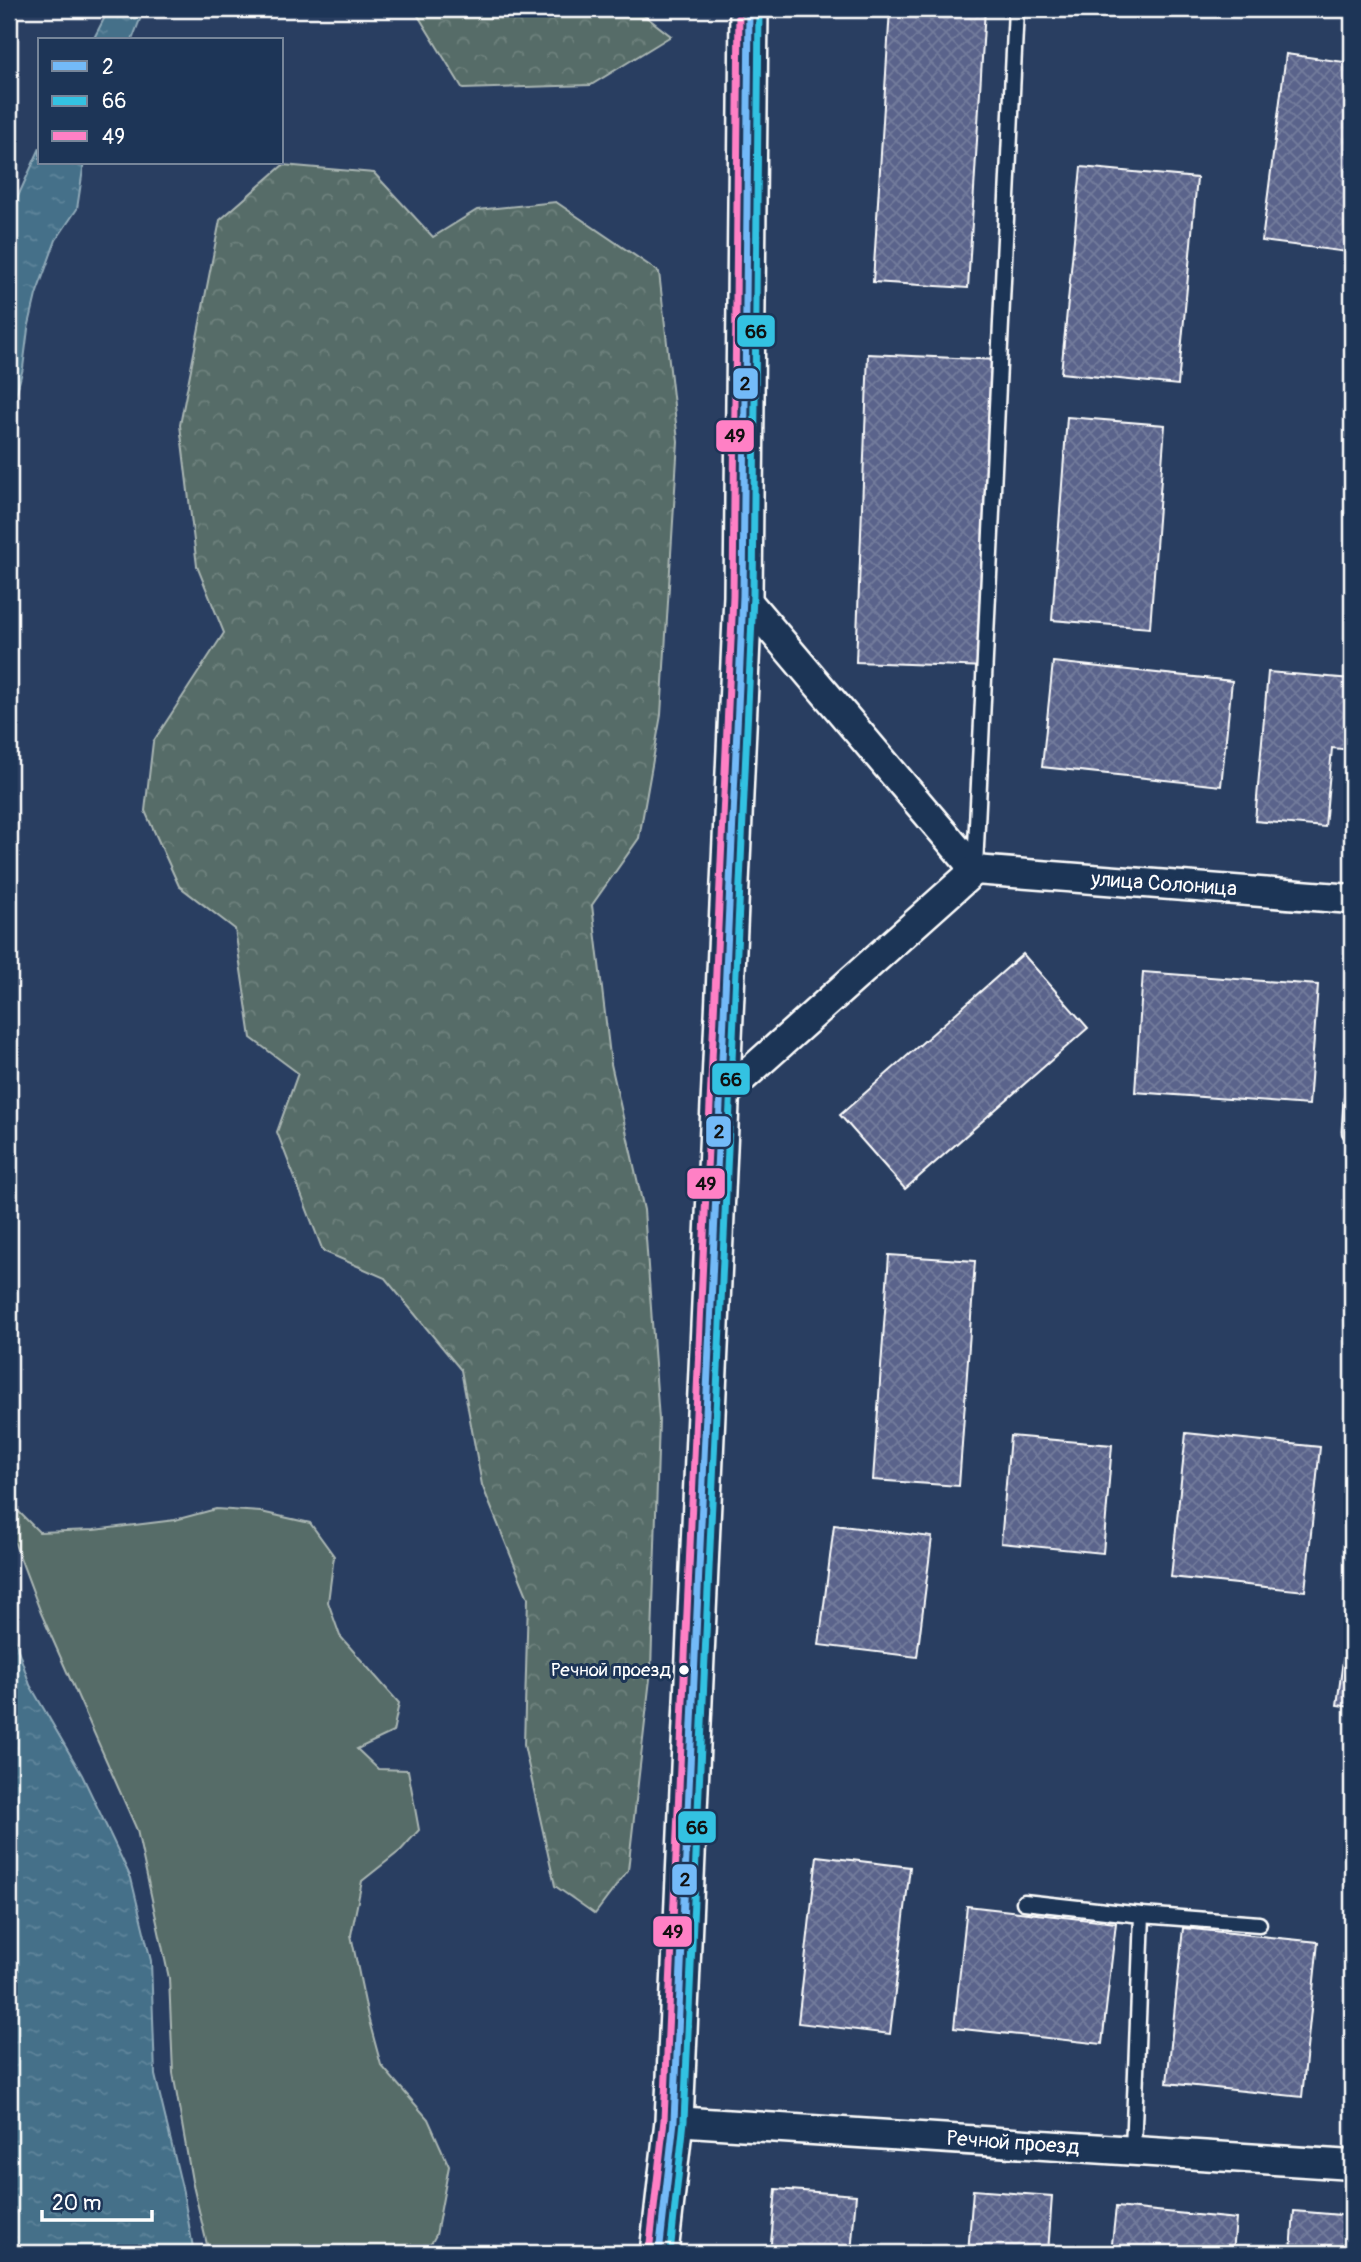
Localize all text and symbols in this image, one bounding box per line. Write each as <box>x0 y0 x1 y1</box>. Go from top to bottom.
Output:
legend <box>38 38 284 164</box>
text: 2 <box>102 54 114 81</box>
text: 66 <box>102 88 126 115</box>
text: 49 <box>102 124 125 151</box>
line badge: 66 <box>736 314 776 348</box>
text: 66 <box>745 320 767 344</box>
line badge: 2 <box>732 367 759 400</box>
text: 2 <box>740 372 751 396</box>
line badge: 49 <box>715 419 755 453</box>
text: 49 <box>725 424 746 448</box>
street label: улица Солоница <box>1089 865 1238 903</box>
line badge: 66 <box>711 1062 751 1096</box>
text: 66 <box>720 1068 742 1092</box>
line badge: 2 <box>705 1115 732 1148</box>
text: 2 <box>714 1120 725 1144</box>
line badge: 49 <box>686 1167 726 1200</box>
text: 49 <box>696 1172 717 1196</box>
place label: Речной проезд <box>551 1658 672 1682</box>
marker: Речной проезд <box>677 1663 691 1677</box>
line badge: 66 <box>677 1810 717 1844</box>
text: 66 <box>686 1816 708 1840</box>
line badge: 2 <box>671 1863 698 1896</box>
text: 2 <box>680 1868 691 1892</box>
line badge: 49 <box>652 1915 693 1948</box>
text: 49 <box>663 1920 684 1944</box>
street label: Речной проезд <box>946 2125 1081 2161</box>
scale bar <box>42 2178 152 2222</box>
text: 20 m <box>52 2190 101 2217</box>

